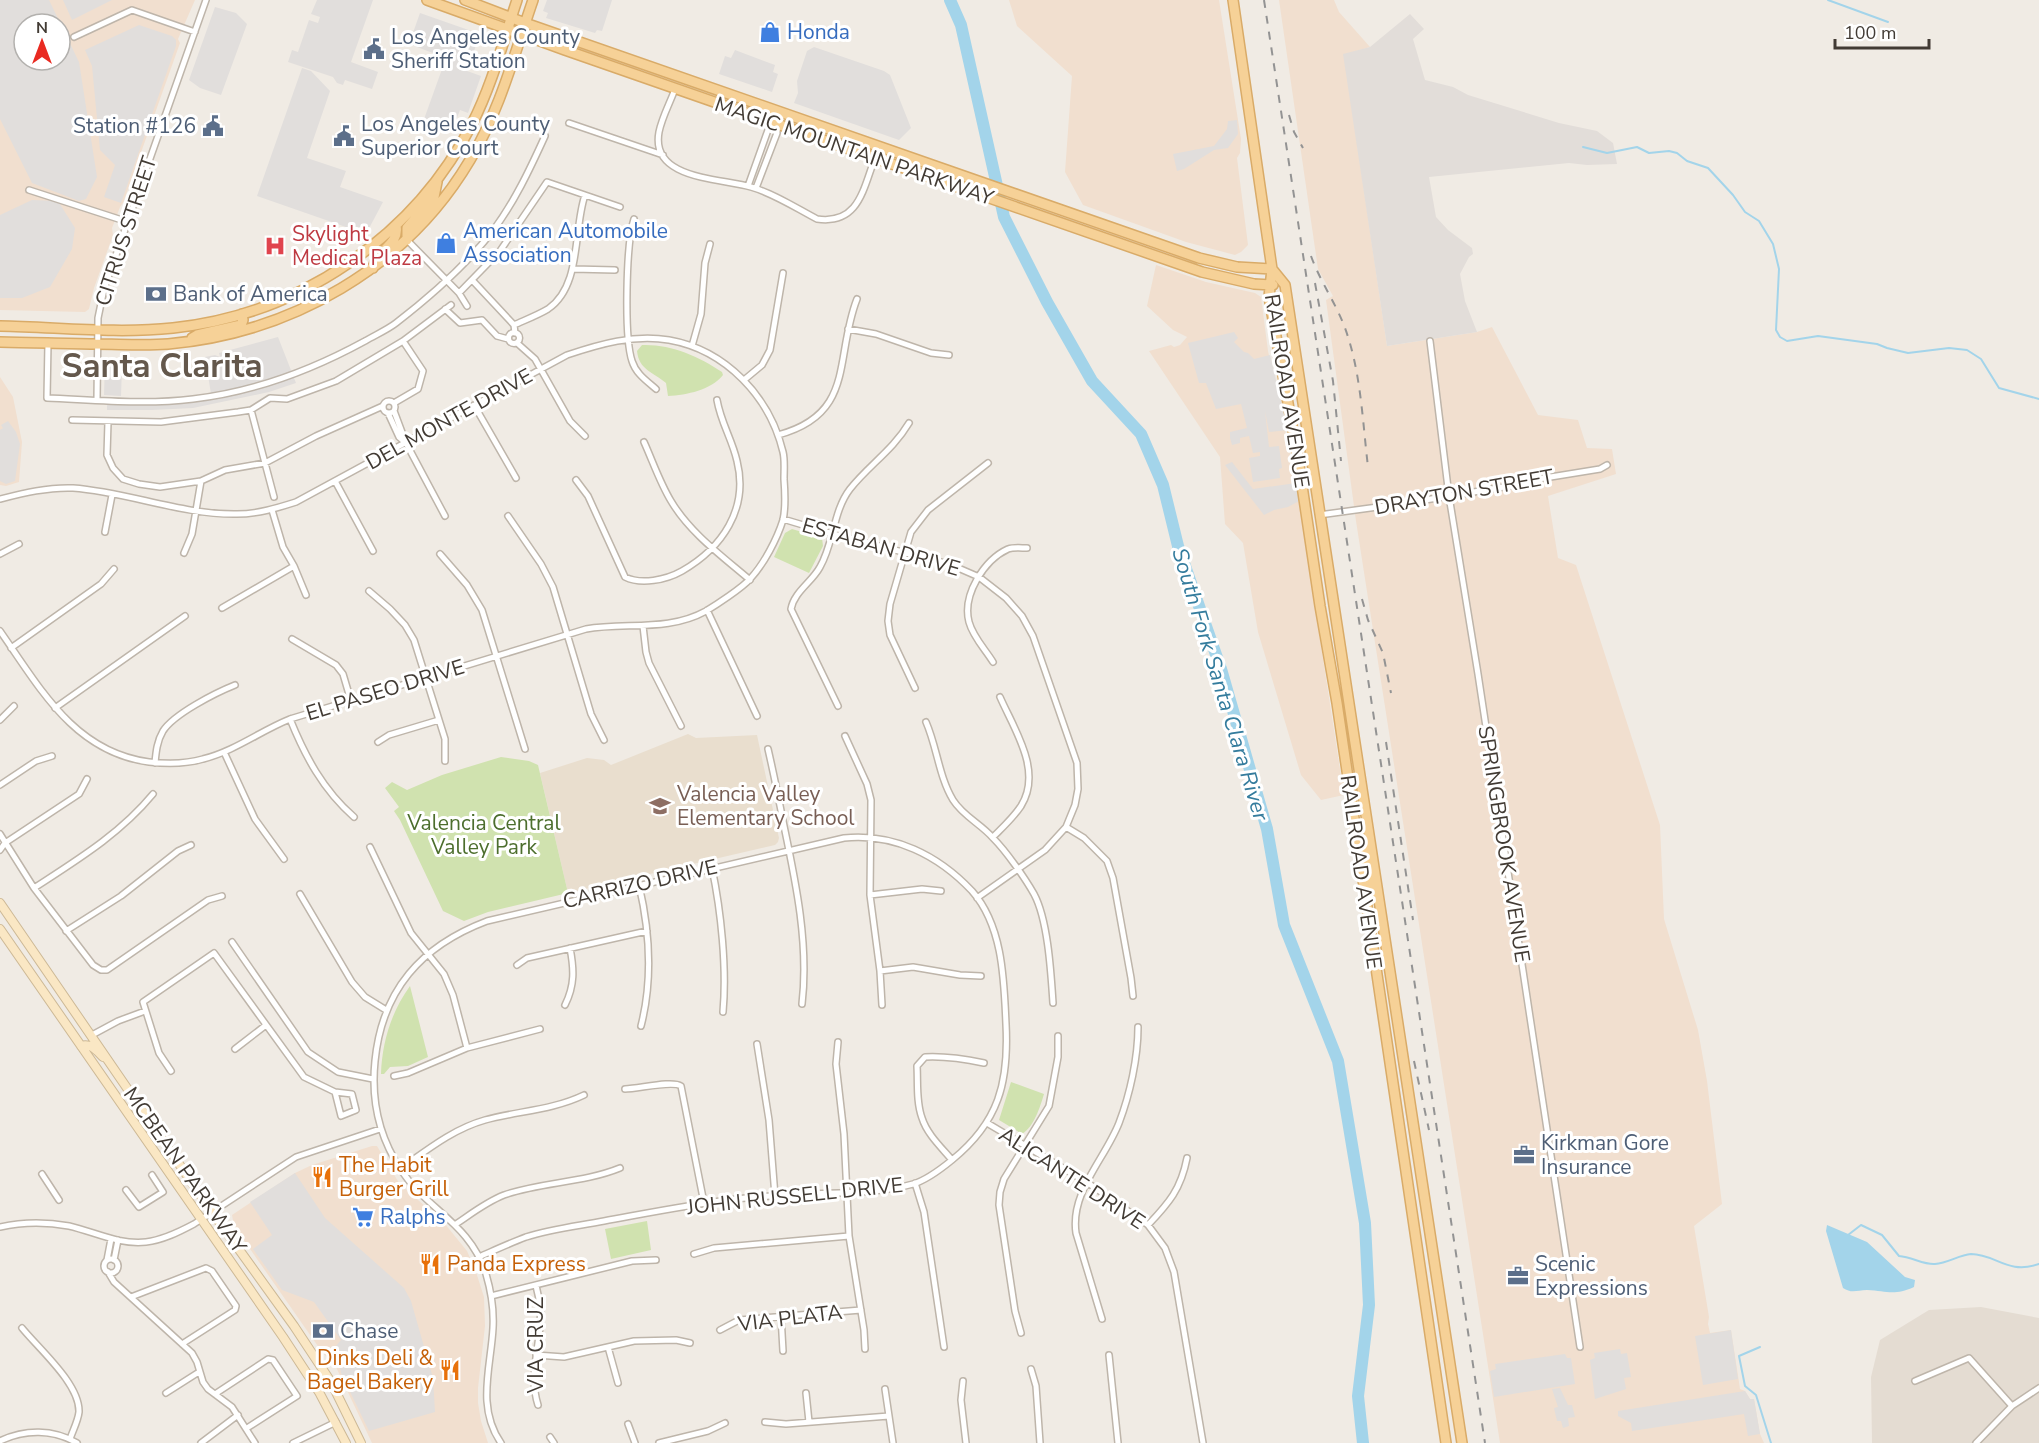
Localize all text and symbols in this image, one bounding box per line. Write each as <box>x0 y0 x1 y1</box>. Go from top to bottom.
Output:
north arrow <box>12 12 72 72</box>
scale bar <box>1835 12 1930 50</box>
text: N <box>36 17 48 39</box>
place label: Honda <box>787 18 850 46</box>
shop icon: Honda <box>758 20 782 44</box>
text: 100 m <box>1844 21 1896 45</box>
place label: Los Angeles County Sheriff Station <box>391 23 580 75</box>
public building icon: Los Angeles County Sheriff Station <box>362 37 386 61</box>
street label: MAGIC MOUNTAIN PARKWAY <box>711 90 998 212</box>
place label: Los Angeles County Superior Court <box>361 110 550 162</box>
place label: Station #126 <box>73 112 196 140</box>
public building icon: Station #126 <box>201 114 225 138</box>
public building icon: Los Angeles County Superior Court <box>332 124 356 148</box>
street label: CITRUS STREET <box>89 152 164 309</box>
place label: American Automobile Association <box>463 217 668 269</box>
place label: Skylight Medical Plaza <box>292 220 422 272</box>
shop icon: American Automobile Association <box>434 231 458 255</box>
hospital icon: Skylight Medical Plaza <box>263 234 287 258</box>
place label: Bank of America <box>173 280 328 308</box>
bank icon: Bank of America <box>144 282 168 306</box>
street label: RAILROAD AVENUE <box>1258 292 1316 490</box>
district label: Santa Clarita <box>62 344 262 389</box>
street label: DEL MONTE DRIVE <box>361 362 537 476</box>
street label: DRAYTON STREET <box>1372 462 1556 522</box>
street label: ESTABAN DRIVE <box>799 511 963 583</box>
water label: South Fork Santa Clara River <box>1164 544 1276 825</box>
street label: EL PASEO DRIVE <box>302 653 468 727</box>
street label: SPRINGBROOK AVENUE <box>1471 724 1537 964</box>
street label: RAILROAD AVENUE <box>1334 773 1388 971</box>
place label: Valencia Valley Elementary School <box>676 780 855 832</box>
school or university icon: Valencia Valley Elementary School <box>648 794 672 818</box>
park label: Valencia Central Valley Park <box>406 809 561 861</box>
street label: CARRIZO DRIVE <box>560 853 720 915</box>
street label: MCBEAN PARKWAY <box>117 1081 253 1259</box>
street label: ALICANTE DRIVE <box>994 1120 1150 1236</box>
place label: Kirkman Gore Insurance <box>1541 1129 1669 1181</box>
office icon: Kirkman Gore Insurance <box>1512 1143 1536 1167</box>
place label: The Habit Burger Grill <box>339 1151 450 1203</box>
restaurant icon: The Habit Burger Grill <box>310 1165 334 1189</box>
street label: JOHN RUSSELL DRIVE <box>685 1171 904 1221</box>
place label: Ralphs <box>380 1203 446 1231</box>
supermarket icon: Ralphs <box>351 1205 375 1229</box>
place label: Panda Express <box>447 1250 586 1278</box>
place label: Scenic Expressions <box>1535 1250 1648 1302</box>
restaurant icon: Panda Express <box>418 1252 442 1276</box>
office icon: Scenic Expressions <box>1506 1264 1530 1288</box>
street label: VIA CRUZ <box>522 1297 550 1394</box>
street label: VIA PLATA <box>735 1298 844 1338</box>
place label: Chase <box>340 1317 398 1345</box>
bank icon: Chase <box>311 1319 335 1343</box>
place label: Dinks Deli & Bagel Bakery <box>307 1344 433 1396</box>
restaurant icon: Dinks Deli & Bagel Bakery <box>438 1358 462 1382</box>

